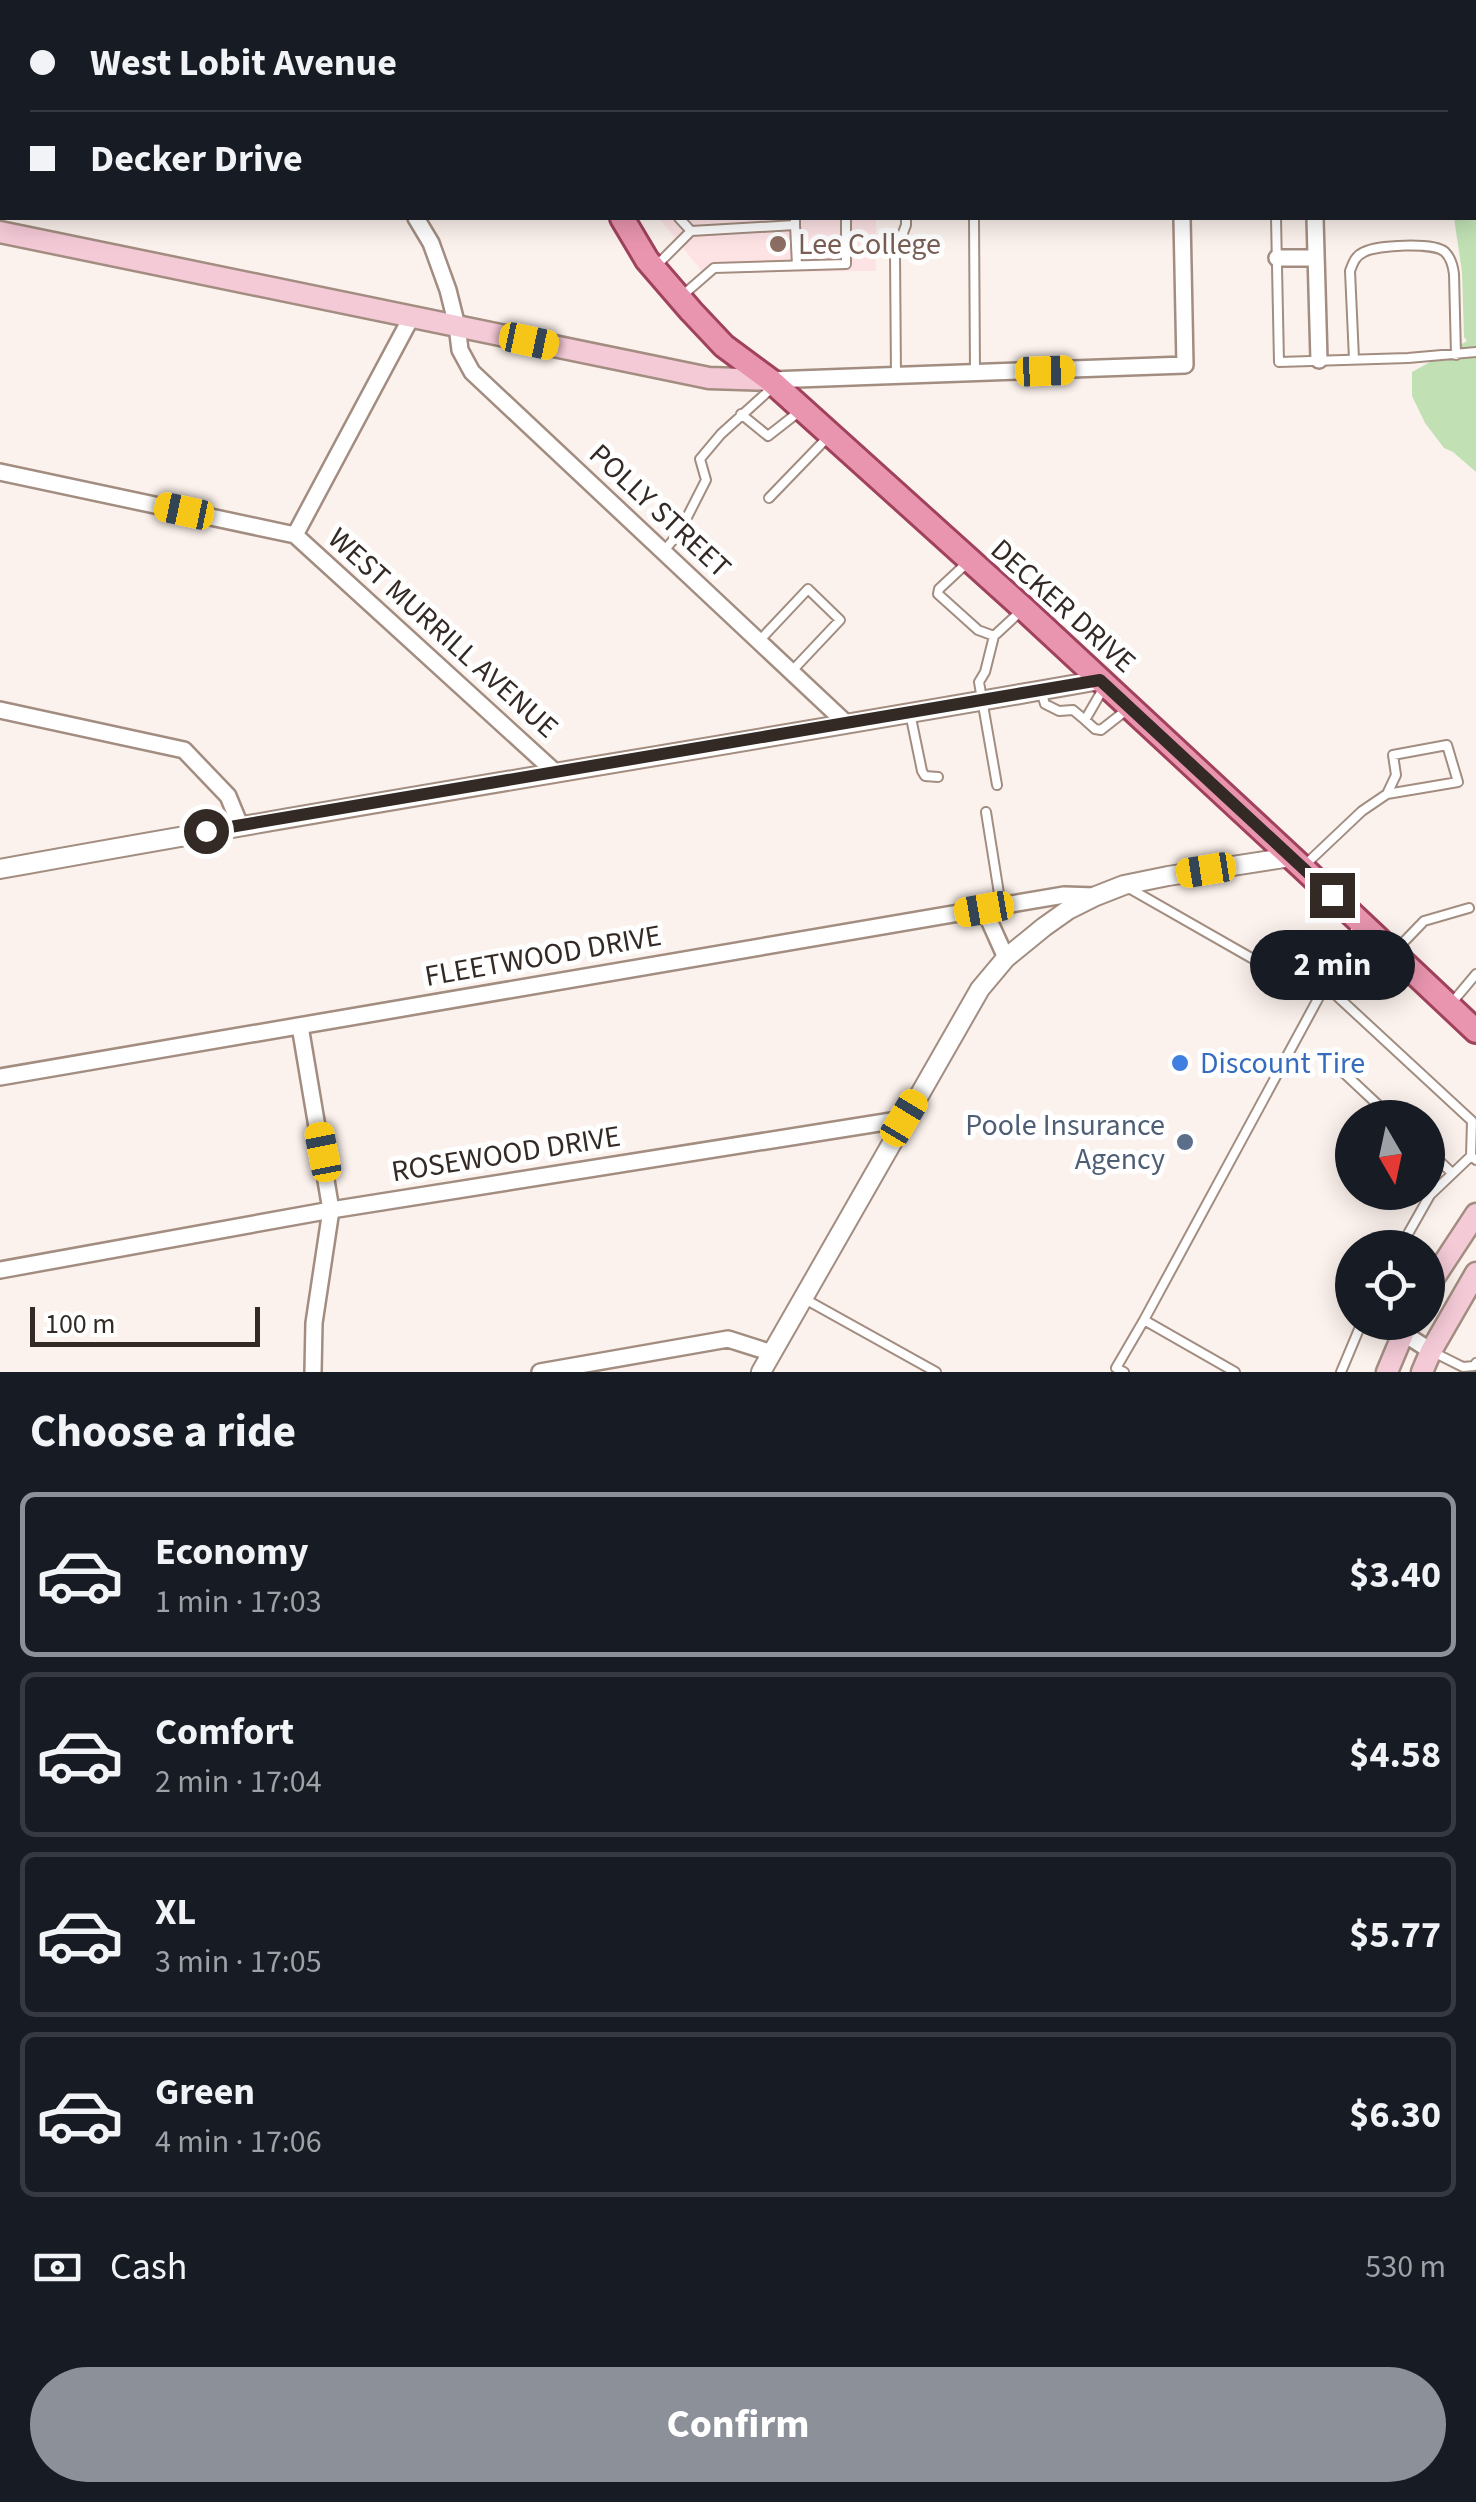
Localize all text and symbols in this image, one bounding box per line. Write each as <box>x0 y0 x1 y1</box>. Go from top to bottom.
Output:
text: West Lobit Avenue <box>90 36 397 90</box>
text: Decker Drive <box>90 132 303 186</box>
place label: Lee College <box>798 223 941 266</box>
marker: Lee College <box>767 233 789 255</box>
car <box>497 320 561 362</box>
car <box>1014 355 1076 387</box>
street label: POLLY STREET <box>579 434 741 588</box>
car <box>152 490 216 532</box>
street label: WEST MURRILL AVENUE <box>318 518 568 748</box>
street label: DECKER DRIVE <box>981 529 1145 683</box>
route start <box>184 809 229 854</box>
car <box>1174 850 1238 890</box>
route end <box>1310 873 1355 918</box>
car <box>952 889 1016 929</box>
street label: FLEETWOOD DRIVE <box>421 914 665 998</box>
callout: 2 min <box>1250 930 1414 1000</box>
text: 2 min <box>1294 942 1371 988</box>
place label: Discount Tire <box>1200 1042 1365 1085</box>
marker: Discount Tire <box>1169 1052 1191 1074</box>
car <box>876 1085 932 1151</box>
north arrow <box>1335 1100 1445 1210</box>
map controls <box>1335 1100 1445 1340</box>
place label: Poole Insurance Agency <box>965 1104 1165 1181</box>
street label: ROSEWOOD DRIVE <box>388 1115 624 1193</box>
car <box>303 1120 343 1184</box>
marker: Poole Insurance Agency <box>1174 1131 1196 1153</box>
button: locate <box>1335 1230 1445 1340</box>
scale bar <box>30 1302 260 1346</box>
text: 100 m <box>45 1304 116 1344</box>
text: Choose a ride <box>30 1400 296 1464</box>
text: Economy <box>155 1525 308 1579</box>
icon: car <box>35 1530 125 1620</box>
text: $3.40 <box>1349 1548 1441 1602</box>
text: 1 min · 17:03 <box>155 1579 322 1625</box>
text: Comfort <box>155 1705 294 1759</box>
icon: car <box>35 1710 125 1800</box>
text: $4.58 <box>1349 1728 1441 1782</box>
text: 2 min · 17:04 <box>155 1759 322 1805</box>
text: XL <box>155 1885 196 1939</box>
icon: car <box>35 1890 125 1980</box>
text: $5.77 <box>1349 1908 1441 1962</box>
text: 3 min · 17:05 <box>155 1939 322 1985</box>
text: Green <box>155 2065 255 2119</box>
icon: car <box>35 2070 125 2160</box>
text: $6.30 <box>1349 2088 1441 2142</box>
text: 4 min · 17:06 <box>155 2119 322 2165</box>
icon: cash <box>30 2240 85 2295</box>
text: Cash <box>110 2240 187 2294</box>
text: 530 m <box>1365 2244 1446 2290</box>
button: Confirm <box>30 2367 1446 2482</box>

